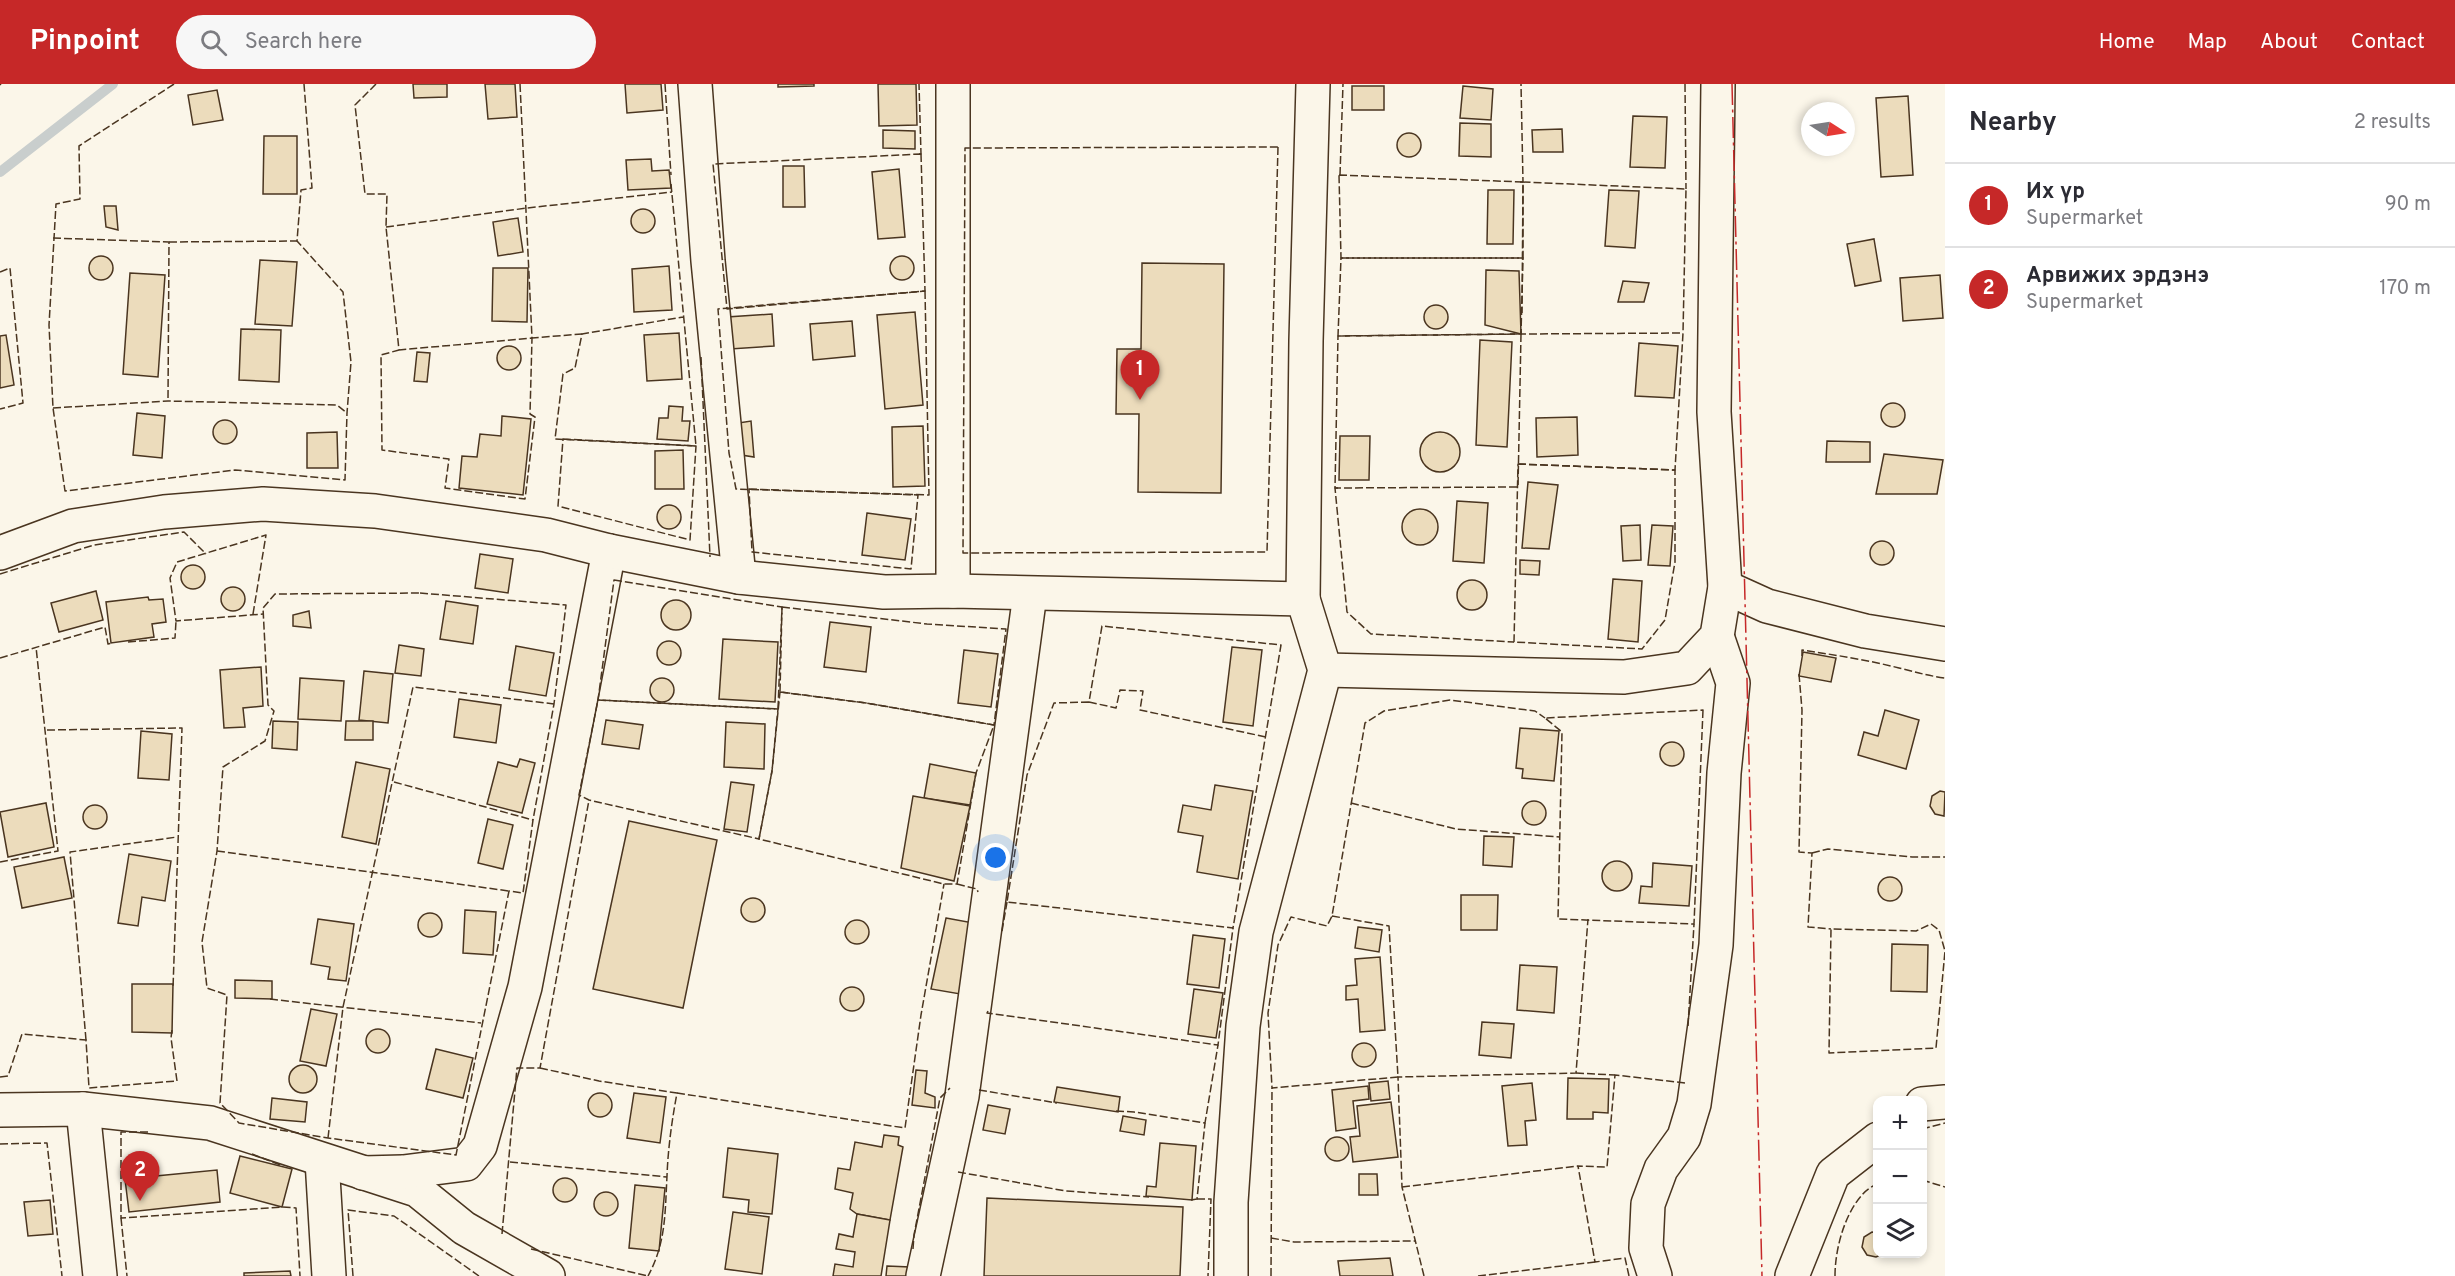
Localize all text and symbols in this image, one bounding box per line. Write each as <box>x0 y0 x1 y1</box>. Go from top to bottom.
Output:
search box <box>176 15 596 69</box>
text: Pinpoint <box>30 24 140 60</box>
icon: search <box>197 26 230 59</box>
text: Search here <box>245 29 362 56</box>
text: Home <box>2099 29 2155 56</box>
text: Map <box>2188 29 2227 56</box>
text: About <box>2260 29 2318 56</box>
text: Contact <box>2351 29 2425 56</box>
north arrow <box>1801 102 1855 156</box>
text: Nearby <box>1969 107 2057 140</box>
text: 2 results <box>2354 110 2431 136</box>
text: Их үр <box>2026 179 2085 206</box>
text: 1 <box>1985 192 1993 218</box>
text: 90 m <box>2385 192 2431 218</box>
text: Supermarket <box>2026 206 2143 232</box>
text: Арвижих эрдэнэ <box>2026 263 2209 290</box>
text: 2 <box>1982 276 1995 302</box>
text: 170 m <box>2379 276 2431 302</box>
text: Supermarket <box>2026 290 2143 316</box>
pin: 1 <box>1120 350 1160 400</box>
your location <box>981 843 1010 872</box>
map controls <box>1873 1096 1927 1258</box>
button: + <box>1873 1096 1927 1150</box>
button: − <box>1873 1150 1927 1204</box>
pin: 2 <box>120 1152 160 1201</box>
button: layers <box>1873 1204 1927 1258</box>

